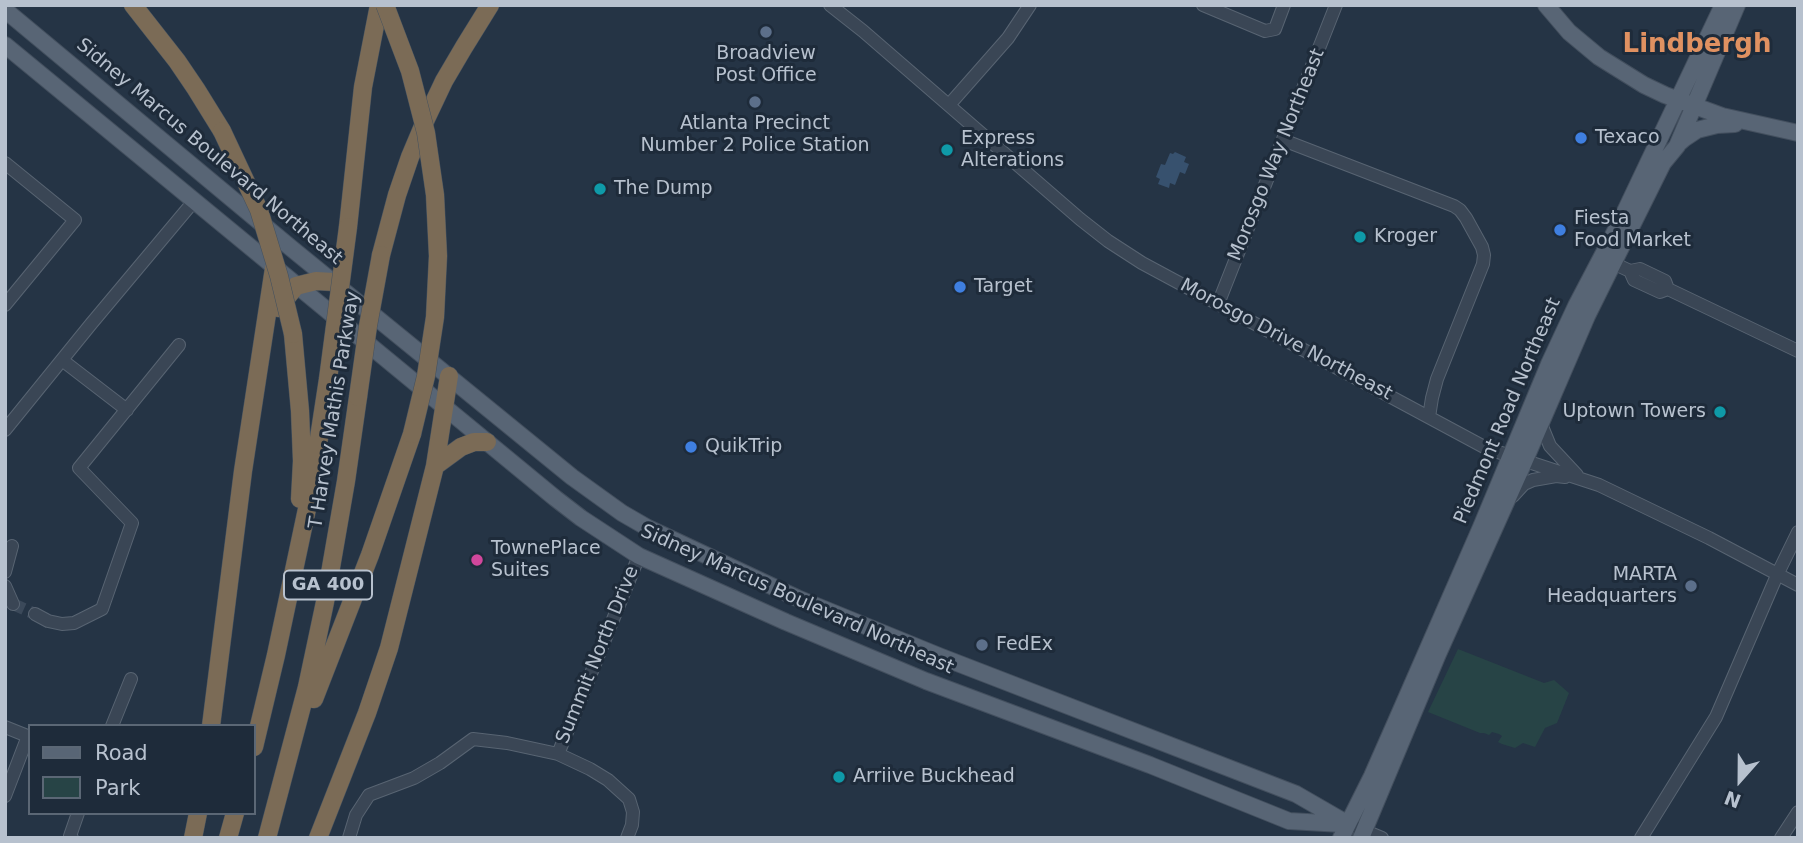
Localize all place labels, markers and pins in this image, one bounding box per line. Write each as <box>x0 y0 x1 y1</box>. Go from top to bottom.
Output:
marker: Broadview Post Office <box>758 24 774 40</box>
place label: Broadview Post Office <box>715 43 817 87</box>
marker: Atlanta Precinct Number 2 Police Station <box>747 94 763 110</box>
place label: Atlanta Precinct Number 2 Police Station <box>640 113 870 157</box>
place label: Texaco <box>1595 127 1660 149</box>
place label: Express Alterations <box>961 128 1064 172</box>
marker: Texaco <box>1573 130 1589 146</box>
marker: Express Alterations <box>939 142 955 158</box>
place label: The Dump <box>614 178 713 200</box>
marker: The Dump <box>592 181 608 197</box>
place label: Fiesta Food Market <box>1574 208 1691 252</box>
marker: Fiesta Food Market <box>1552 222 1568 238</box>
place label: Kroger <box>1374 226 1437 248</box>
marker: Kroger <box>1352 229 1368 245</box>
place label: Target <box>974 276 1033 298</box>
marker: Target <box>952 279 968 295</box>
place label: Uptown Towers <box>1562 401 1706 423</box>
marker: Uptown Towers <box>1712 404 1728 420</box>
place label: QuikTrip <box>705 436 782 458</box>
marker: QuikTrip <box>683 439 699 455</box>
place label: TownePlace Suites <box>491 538 601 582</box>
marker: TownePlace Suites <box>469 552 485 568</box>
place label: MARTA Headquarters <box>1547 564 1677 608</box>
marker: MARTA Headquarters <box>1683 578 1699 594</box>
place label: FedEx <box>996 634 1053 656</box>
marker: FedEx <box>974 637 990 653</box>
place label: Arriive Buckhead <box>853 766 1015 788</box>
marker: Arriive Buckhead <box>831 769 847 785</box>

